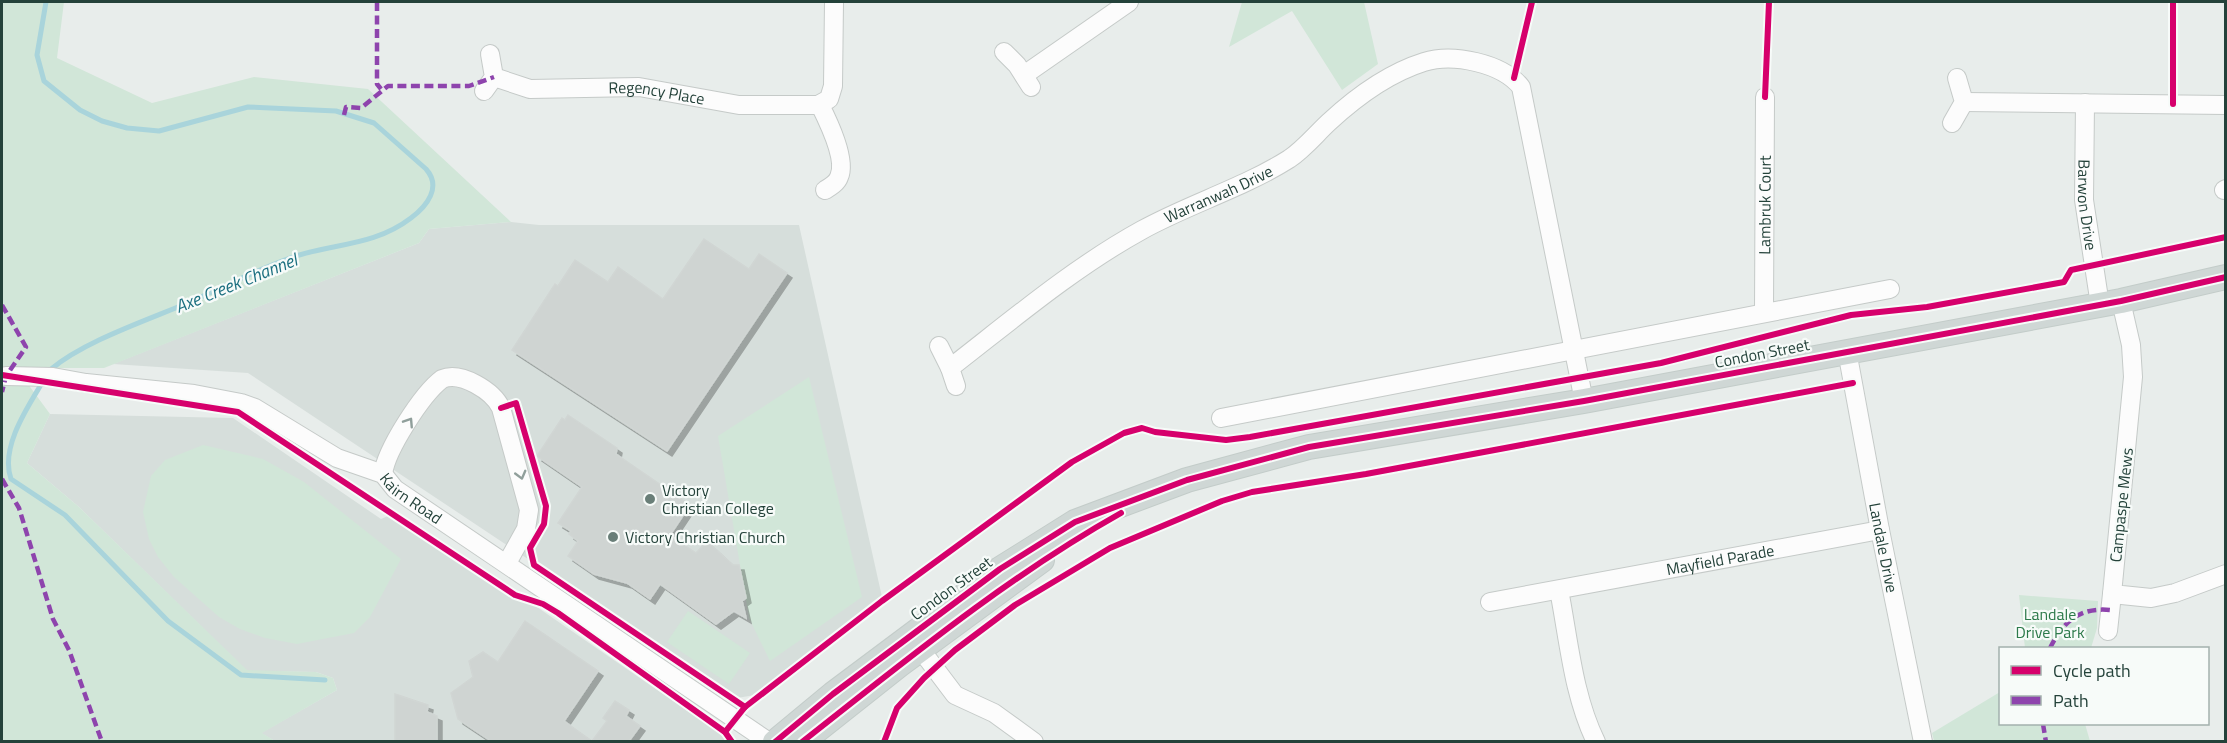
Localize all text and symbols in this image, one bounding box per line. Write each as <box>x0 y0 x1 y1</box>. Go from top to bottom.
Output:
street label: Regency Place <box>608 75 707 111</box>
street label: Lambruk Court <box>1752 155 1777 255</box>
street label: Warranwah Drive <box>1160 159 1277 229</box>
street label: Barwon Drive <box>2072 159 2103 252</box>
water label: Axe Creek Channel <box>171 245 303 320</box>
street label: Condon Street <box>1713 332 1812 374</box>
one-way arrow <box>402 418 413 429</box>
street label: Campaspe Mews <box>2103 447 2139 563</box>
street label: Kairn Road <box>374 467 447 530</box>
one-way arrow <box>513 470 526 480</box>
place label: Victory Christian College <box>662 478 774 520</box>
marker: Victory Christian College <box>643 492 657 506</box>
street label: Landale Drive <box>1863 501 1904 595</box>
place label: Victory Christian Church <box>625 525 785 549</box>
marker: Victory Christian Church <box>606 530 620 544</box>
street label: Mayfield Parade <box>1664 538 1776 581</box>
street label: Condon Street <box>905 550 997 626</box>
park label: Landale Drive Park <box>2015 602 2085 644</box>
legend <box>1999 647 2209 725</box>
text: Cycle path <box>2053 657 2131 684</box>
text: Path <box>2053 687 2089 714</box>

